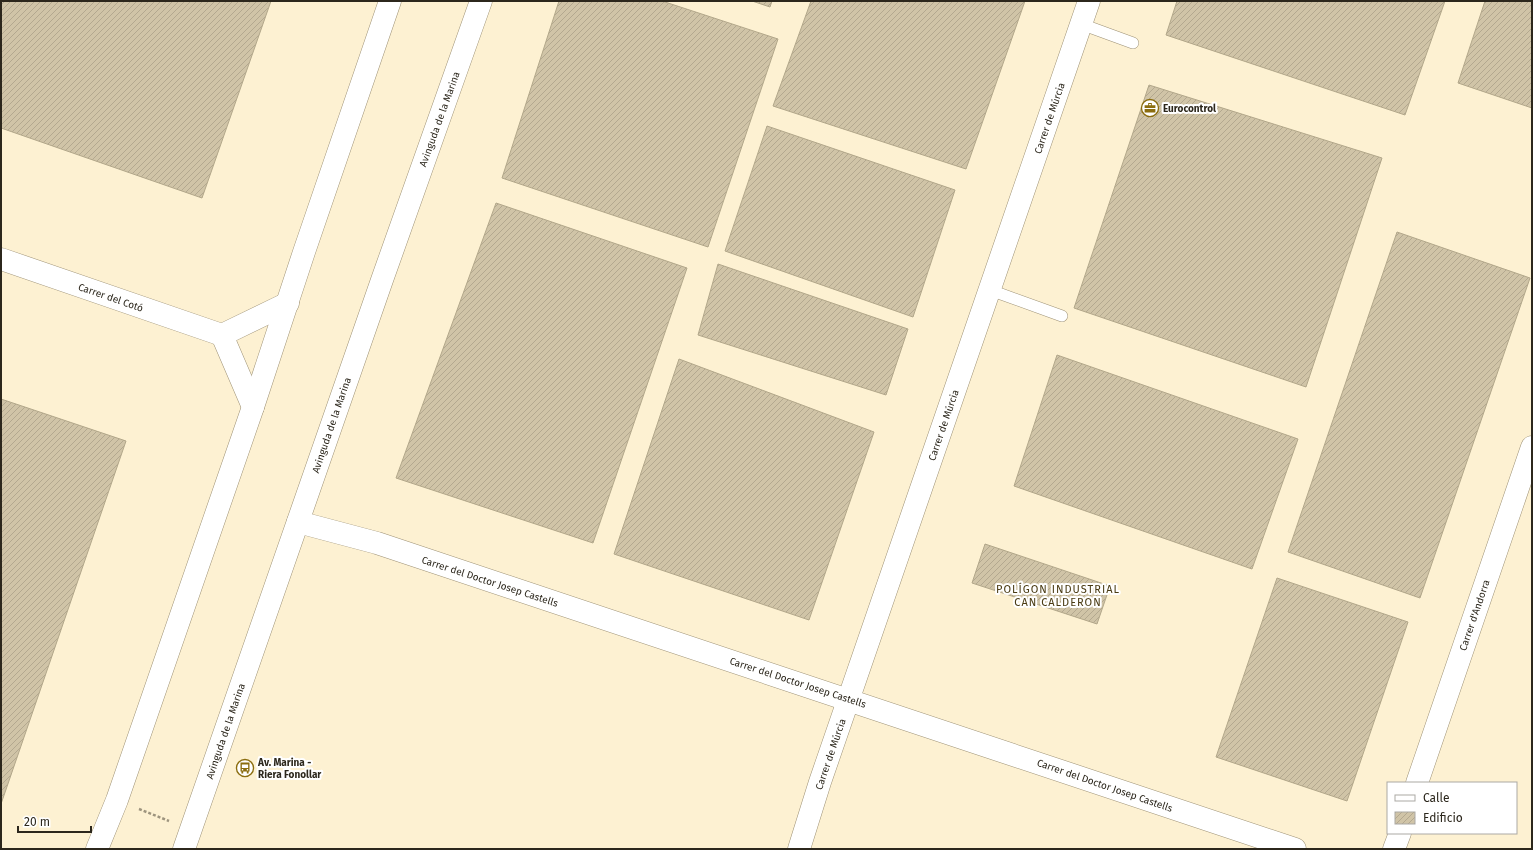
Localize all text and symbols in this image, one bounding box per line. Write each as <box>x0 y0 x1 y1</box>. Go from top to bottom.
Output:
street label: Avinguda de la Marina <box>417 70 463 169</box>
street label: Carrer de Múrcia <box>1031 81 1068 156</box>
office icon: Eurocontrol <box>1140 98 1160 118</box>
place label: Eurocontrol <box>1163 103 1216 115</box>
street label: Carrer del Cotó <box>77 281 145 315</box>
street label: Avinguda de la Marina <box>310 376 354 475</box>
street label: Carrer de Múrcia <box>925 388 962 463</box>
street label: Carrer del Doctor Josep Castells <box>420 554 560 610</box>
street label: Carrer d'Andorra <box>1457 578 1493 652</box>
district label: POLÍGON INDUSTRIAL CAN CALDERON <box>996 582 1120 609</box>
street label: Carrer del Doctor Josep Castells <box>728 655 868 711</box>
street label: Avinguda de la Marina <box>204 682 248 781</box>
street label: Carrer de Múrcia <box>812 717 849 792</box>
place label: Av. Marina - Riera Fonollar <box>257 757 322 781</box>
street label: Carrer del Doctor Josep Castells <box>1035 757 1174 815</box>
bus stop icon: Av. Marina - Riera Fonollar <box>235 758 255 778</box>
legend <box>1387 782 1517 834</box>
text: Calle <box>1423 791 1450 805</box>
scale bar <box>18 808 91 834</box>
text: Edificio <box>1423 811 1463 825</box>
text: 20 m <box>24 815 50 829</box>

